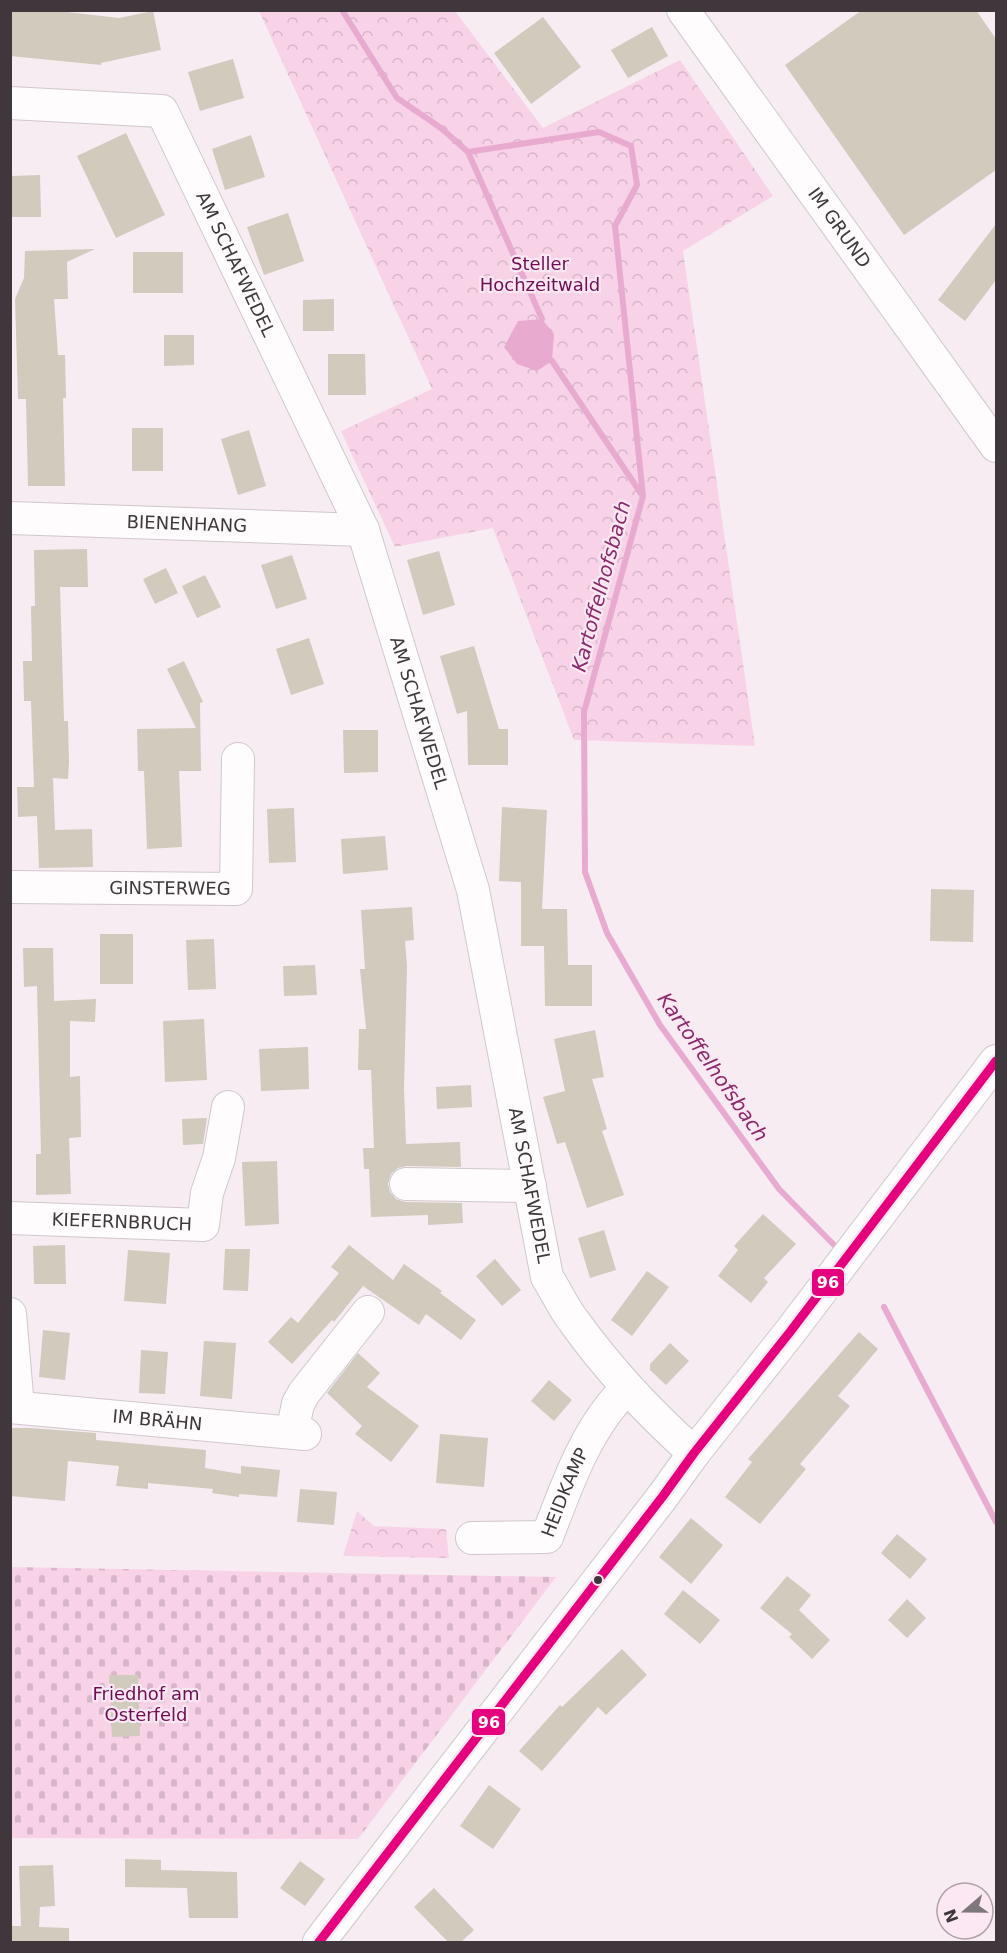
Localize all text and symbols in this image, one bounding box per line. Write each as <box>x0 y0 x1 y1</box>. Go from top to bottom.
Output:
street label: IM GRUND <box>804 183 876 272</box>
street label: AM SCHAFWEDEL <box>192 188 280 340</box>
park label: Steller Hochzeitwald <box>480 253 600 295</box>
water label: Kartoffelhofsbach <box>567 498 635 674</box>
street label: BIENENHANG <box>126 511 248 536</box>
street label: AM SCHAFWEDEL <box>386 634 452 791</box>
street label: GINSTERWEG <box>109 877 231 899</box>
water label: Kartoffelhofsbach <box>653 988 773 1146</box>
street label: AM SCHAFWEDEL <box>505 1105 555 1265</box>
street label: KIEFERNBRUCH <box>51 1209 192 1235</box>
line badge: 96 <box>811 1268 845 1297</box>
text: 96 <box>817 1273 839 1292</box>
street label: IM BRÄHN <box>112 1405 203 1435</box>
street label: HEIDKAMP <box>537 1444 592 1540</box>
unlabelled marker <box>592 1574 604 1586</box>
park label: Friedhof am Osterfeld <box>93 1683 200 1725</box>
line badge: 96 <box>471 1708 506 1736</box>
text: 96 <box>478 1713 500 1732</box>
north arrow <box>935 1881 995 1941</box>
text: N <box>940 1906 963 1926</box>

